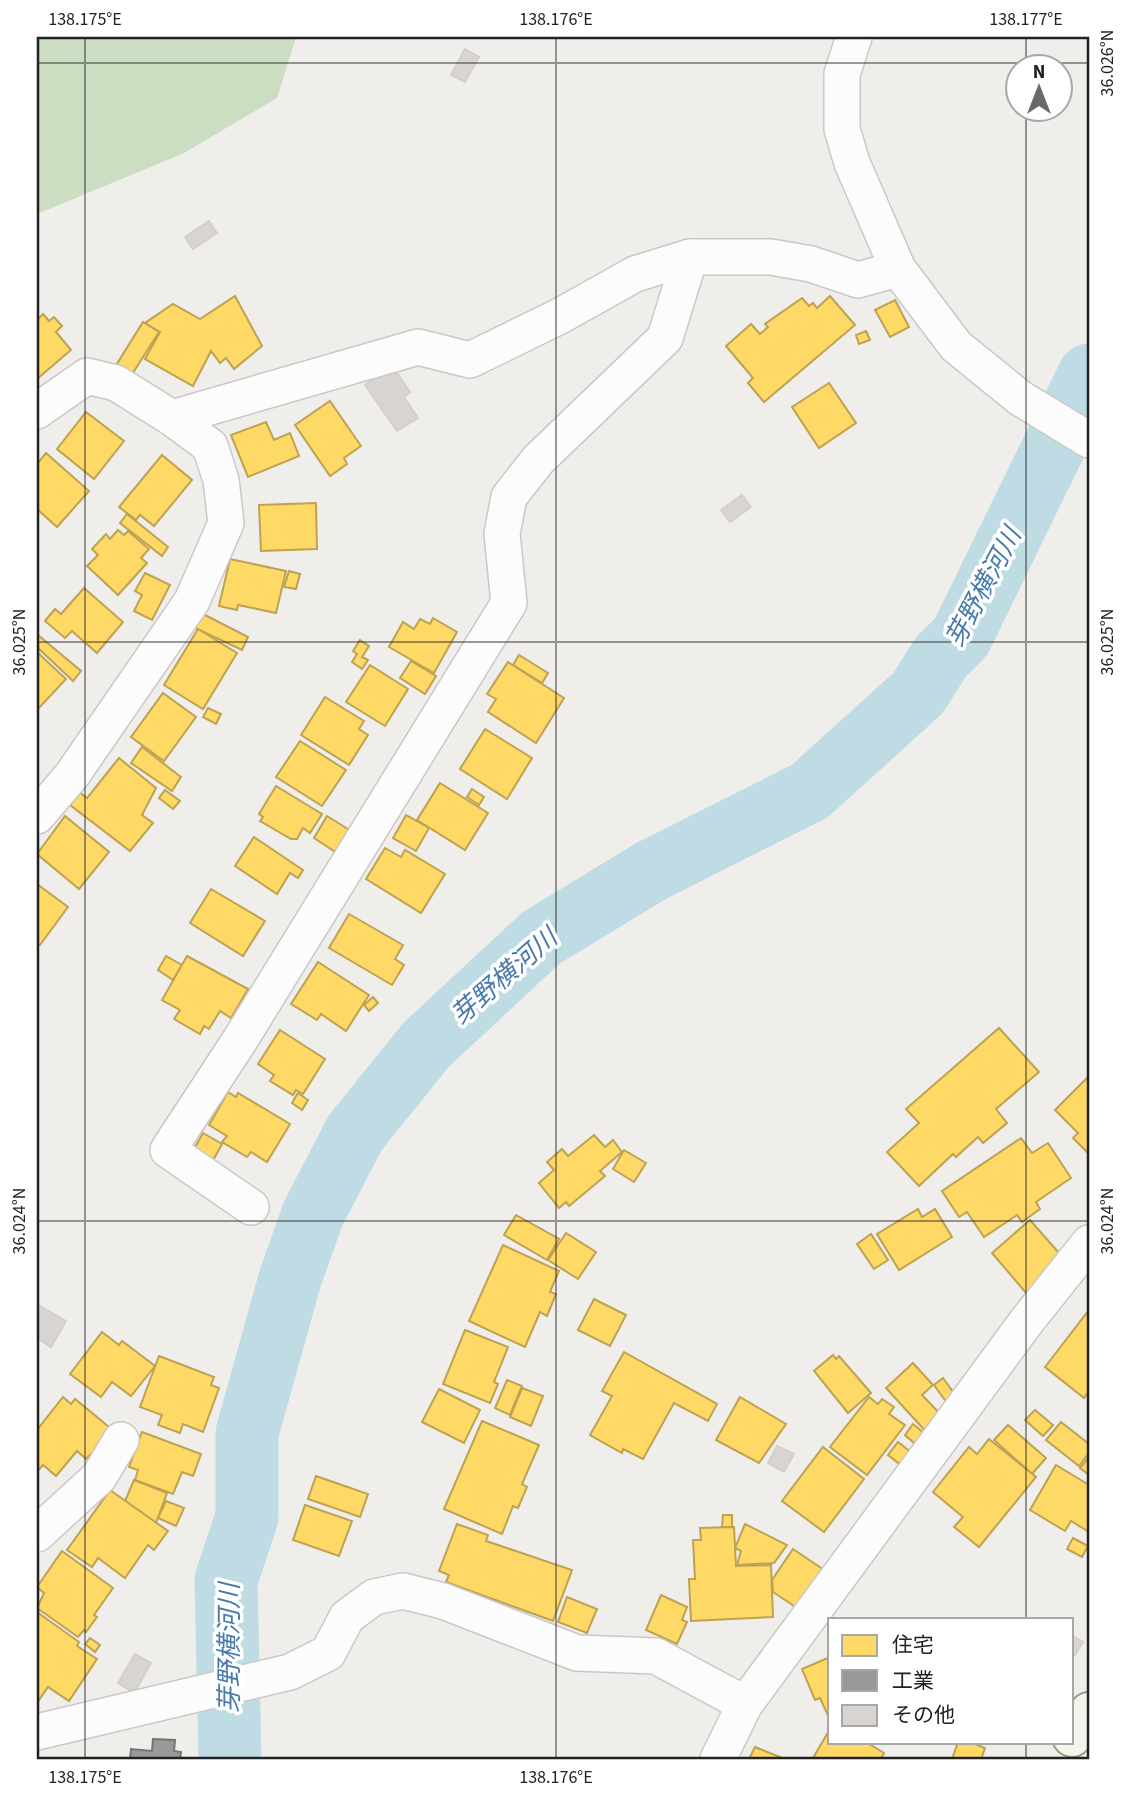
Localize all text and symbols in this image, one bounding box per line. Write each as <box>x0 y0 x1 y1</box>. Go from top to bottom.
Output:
text: 138.175°E <box>48 7 122 32</box>
text: 138.176°E <box>519 7 593 32</box>
text: 138.177°E <box>989 7 1063 32</box>
text: 36.026°N <box>1095 30 1120 96</box>
north arrow <box>1004 52 1074 122</box>
text: N <box>1033 59 1045 86</box>
water label: 芽野横河川 <box>937 519 1032 653</box>
text: 36.025°N <box>7 609 32 675</box>
text: 36.025°N <box>1095 609 1120 675</box>
water label: 芽野横河川 <box>443 918 568 1033</box>
text: 36.024°N <box>7 1188 32 1254</box>
text: 36.024°N <box>1095 1188 1120 1254</box>
water label: 芽野横河川 <box>211 1580 248 1713</box>
legend <box>828 1618 1074 1744</box>
text: 住宅 <box>892 1630 934 1660</box>
text: 工業 <box>892 1666 934 1696</box>
text: その他 <box>892 1700 955 1730</box>
text: 138.175°E <box>48 1765 122 1790</box>
text: 138.176°E <box>519 1765 593 1790</box>

